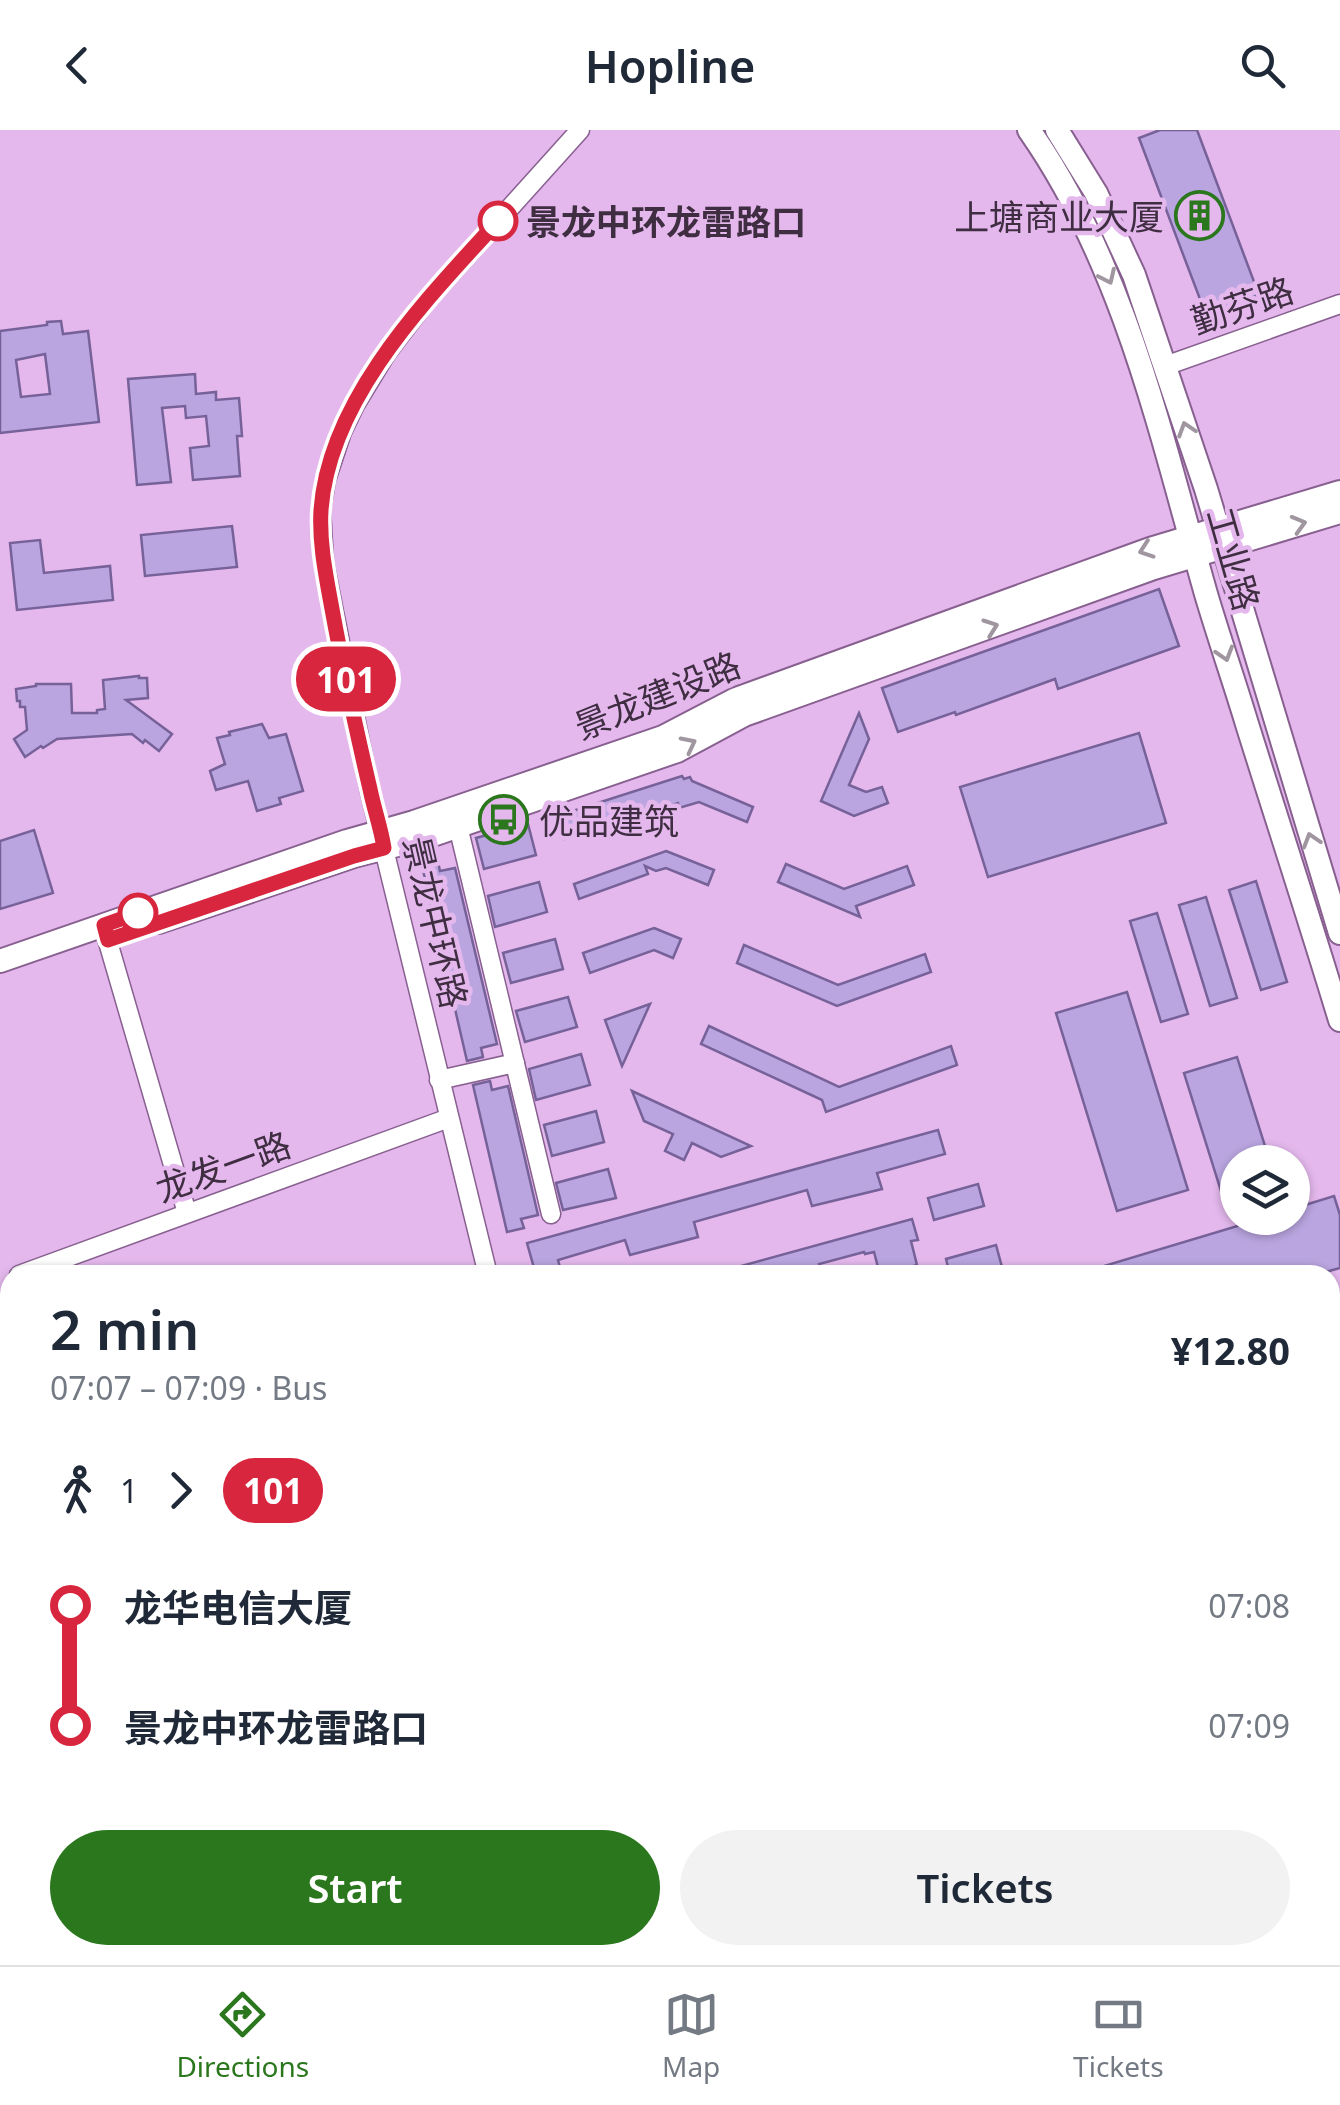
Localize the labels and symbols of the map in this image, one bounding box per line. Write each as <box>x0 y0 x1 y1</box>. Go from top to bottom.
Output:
building icon: 上塘商业大厦 <box>1173 190 1225 242</box>
place label: 上塘商业大厦 <box>954 193 1164 240</box>
place label: 景龙中环龙雷路口 <box>526 198 806 245</box>
marker: 景龙中环龙雷路口 <box>479 202 517 240</box>
street label: 勤芬路 <box>1185 266 1299 344</box>
one-way arrow <box>1095 267 1115 285</box>
one-way arrow <box>1177 421 1197 438</box>
street label: 工业路 <box>1197 502 1271 616</box>
one-way arrow <box>1290 515 1307 536</box>
one-way arrow <box>1139 539 1156 559</box>
one-way arrow <box>982 618 999 638</box>
street label: 景龙建设路 <box>567 640 747 750</box>
one-way arrow <box>1213 645 1234 662</box>
line badge: 101 <box>288 646 404 712</box>
one-way arrow <box>678 737 696 756</box>
bus stop icon: 优品建筑 <box>478 794 530 846</box>
place label: 优品建筑 <box>539 797 679 844</box>
street label: 景龙中环路 <box>393 831 479 1013</box>
one-way arrow <box>1302 832 1323 849</box>
unlabelled marker <box>119 894 157 932</box>
street label: 龙发一路 <box>149 1120 297 1212</box>

